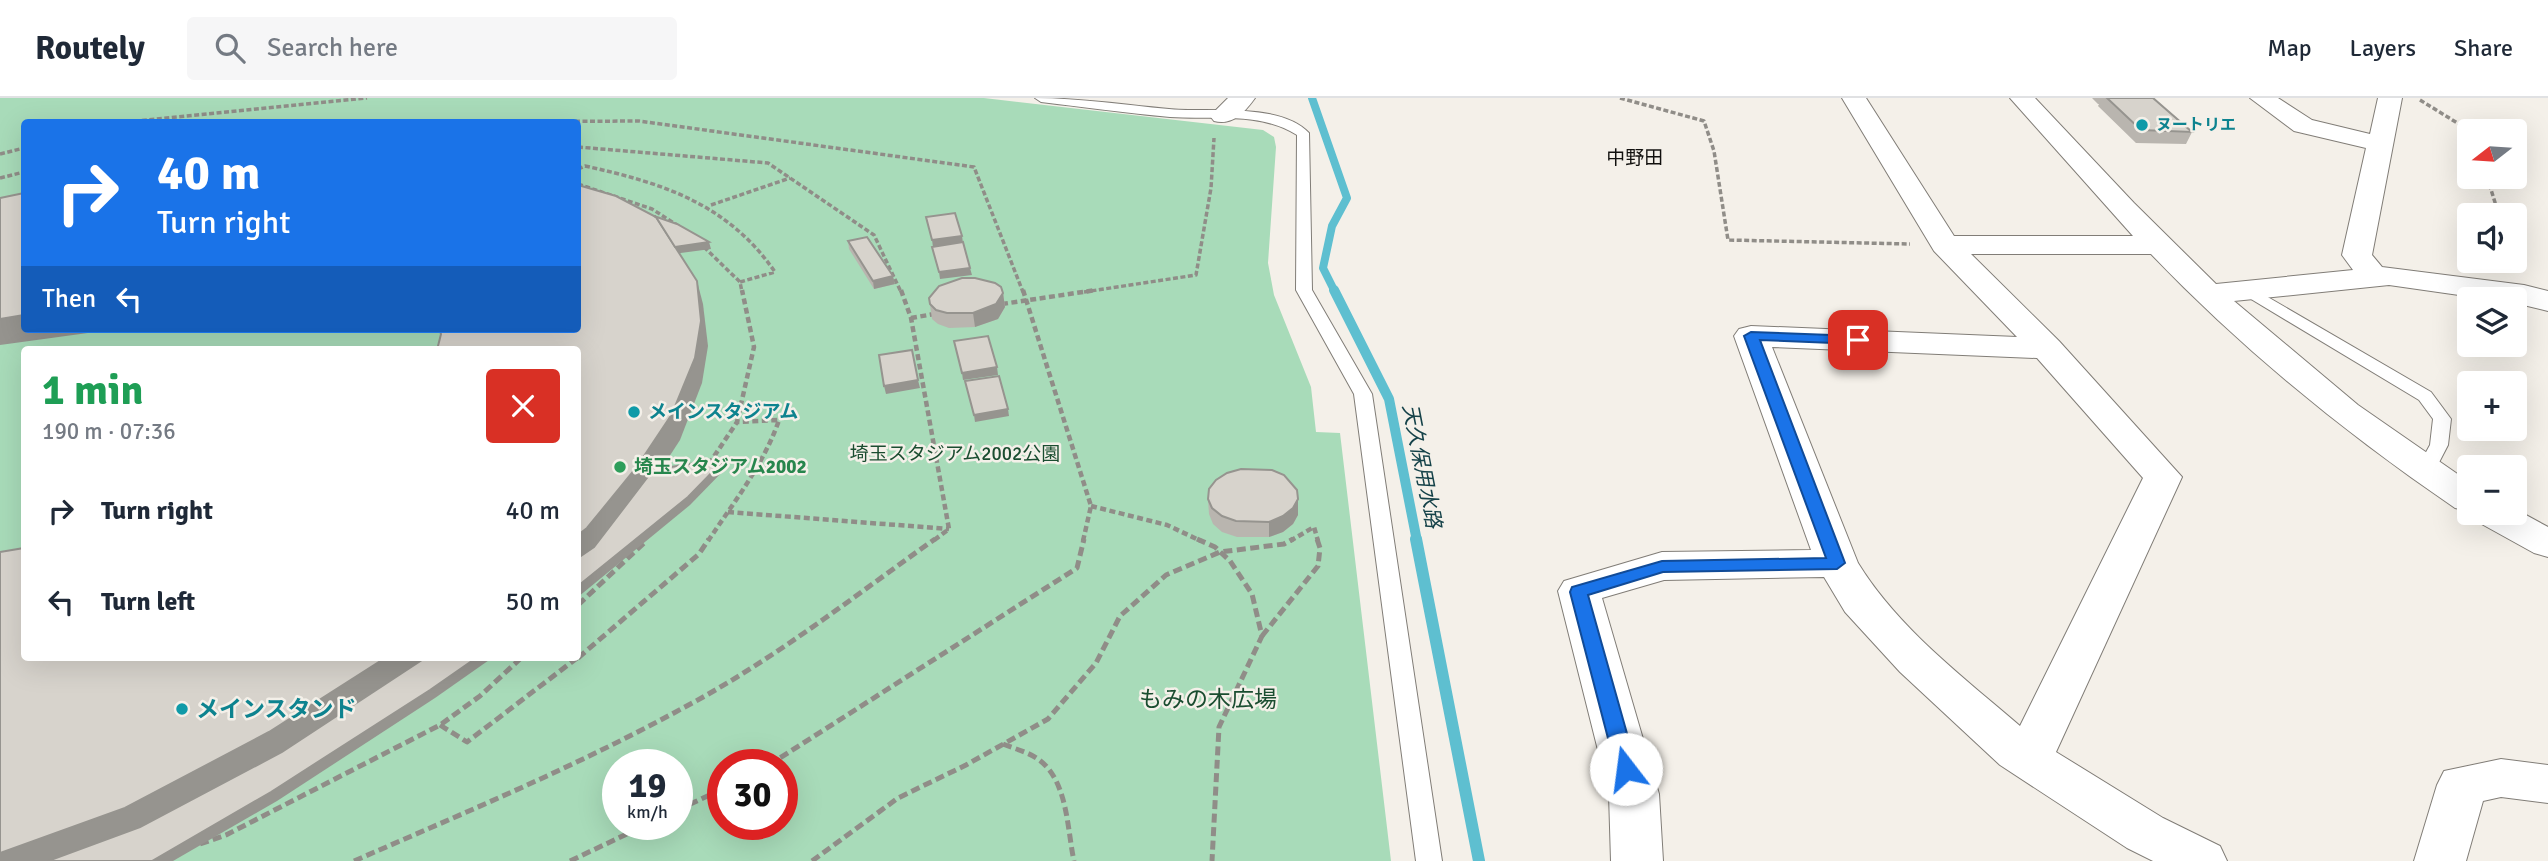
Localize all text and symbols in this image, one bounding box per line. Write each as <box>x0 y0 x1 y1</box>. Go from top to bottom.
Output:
search box <box>187 17 677 80</box>
text: Routely <box>35 28 145 69</box>
icon: search <box>211 29 249 67</box>
text: Search here <box>267 32 398 64</box>
text: Map <box>2267 33 2312 63</box>
text: Layers <box>2350 33 2416 63</box>
text: Share <box>2454 33 2513 63</box>
place label: ヌートリエ <box>2156 115 2236 135</box>
marker: ヌートリエ <box>2134 117 2150 133</box>
north arrow <box>2457 119 2527 189</box>
map controls <box>2457 119 2527 525</box>
text: 40 m <box>157 143 260 203</box>
district label: 中野田 <box>1606 146 1664 170</box>
icon: right <box>42 147 133 238</box>
text: Turn right <box>157 203 290 242</box>
button: sound <box>2457 203 2527 273</box>
icon: left <box>110 280 148 318</box>
text: Then <box>42 283 96 315</box>
button: layers <box>2457 287 2527 357</box>
pin <box>1828 310 1888 370</box>
icon: arrive <box>1839 321 1877 359</box>
text: 1 min <box>42 365 143 416</box>
button: close <box>486 369 560 443</box>
button: + <box>2457 371 2527 441</box>
place label: メインスタジアム <box>648 400 798 424</box>
water label: 天久保用水路 <box>1397 402 1447 532</box>
marker: メインスタジアム <box>626 404 642 420</box>
text: 190 m · 07:36 <box>42 417 176 446</box>
park label: 埼玉スタジアム2002公園 <box>850 442 1060 466</box>
place label: 埼玉スタジアム2002 <box>634 455 807 479</box>
button: − <box>2457 455 2527 525</box>
marker: 埼玉スタジアム2002 <box>612 459 628 475</box>
icon: right <box>42 492 80 530</box>
text: Turn right <box>101 495 213 527</box>
text: 40 m <box>505 495 560 527</box>
icon: left <box>42 583 80 621</box>
text: Turn left <box>101 586 195 618</box>
text: 50 m <box>505 586 560 618</box>
park label: もみの木広場 <box>1139 685 1277 714</box>
place label: メインスタンド <box>196 695 357 724</box>
marker: メインスタンド <box>174 701 190 717</box>
position arrow <box>1589 732 1663 806</box>
speed limit sign: 30 <box>707 749 798 840</box>
text: 19 <box>629 764 666 807</box>
text: km/h <box>627 801 668 823</box>

